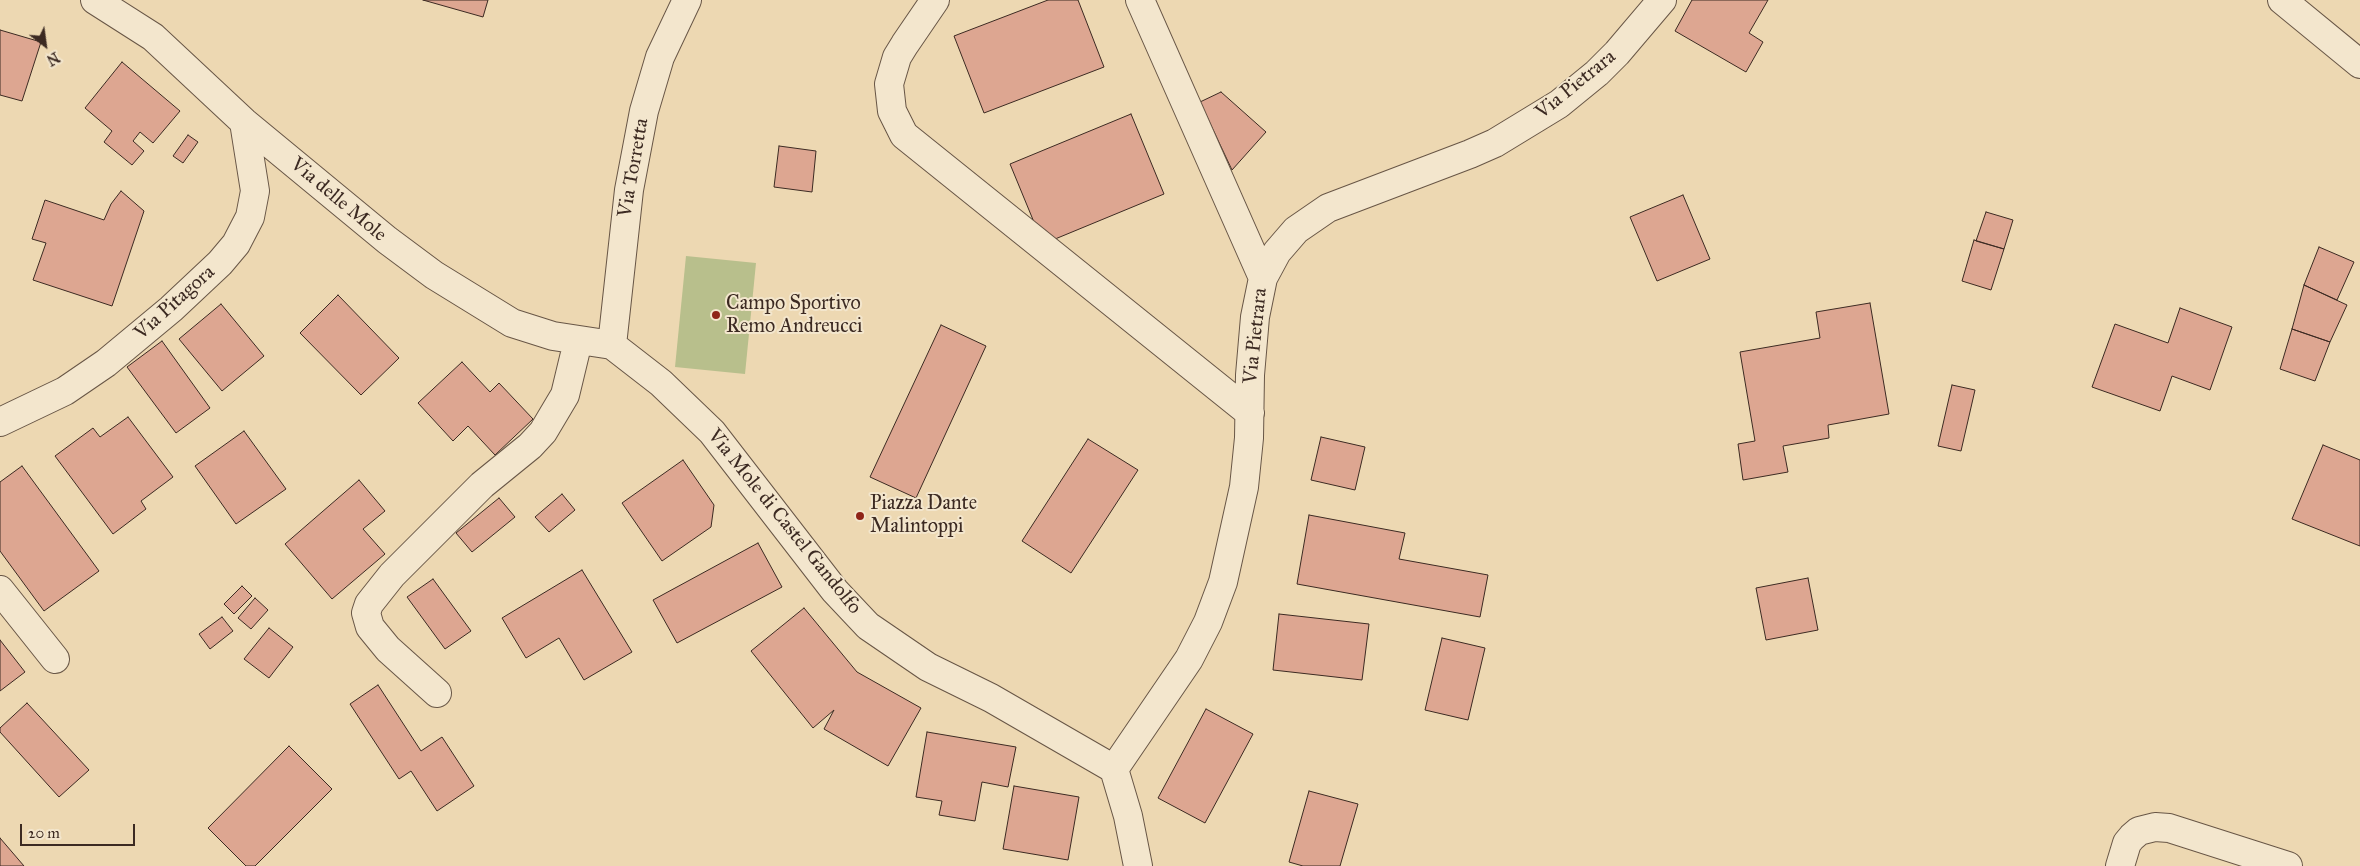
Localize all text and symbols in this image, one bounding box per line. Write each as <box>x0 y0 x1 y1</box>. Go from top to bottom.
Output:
north arrow <box>20 20 70 70</box>
street label: Via Pietrara <box>1531 45 1621 125</box>
text: N <box>43 48 62 69</box>
street label: Via Torretta <box>613 117 655 219</box>
street label: Via delle Mole <box>285 153 391 247</box>
street label: Via Pitagora <box>130 261 220 345</box>
street label: Via Pietrara <box>1239 287 1273 385</box>
place label: Campo Sportivo Remo Andreucci <box>726 292 863 339</box>
marker: Campo Sportivo Remo Andreucci <box>710 309 722 321</box>
street label: Via Mole di Castel Gandolfo <box>702 425 866 619</box>
place label: Piazza Dante Malintoppi <box>870 492 977 539</box>
marker: Piazza Dante Malintoppi <box>854 510 866 522</box>
scale bar <box>22 814 138 846</box>
text: 20 m <box>28 824 60 842</box>

